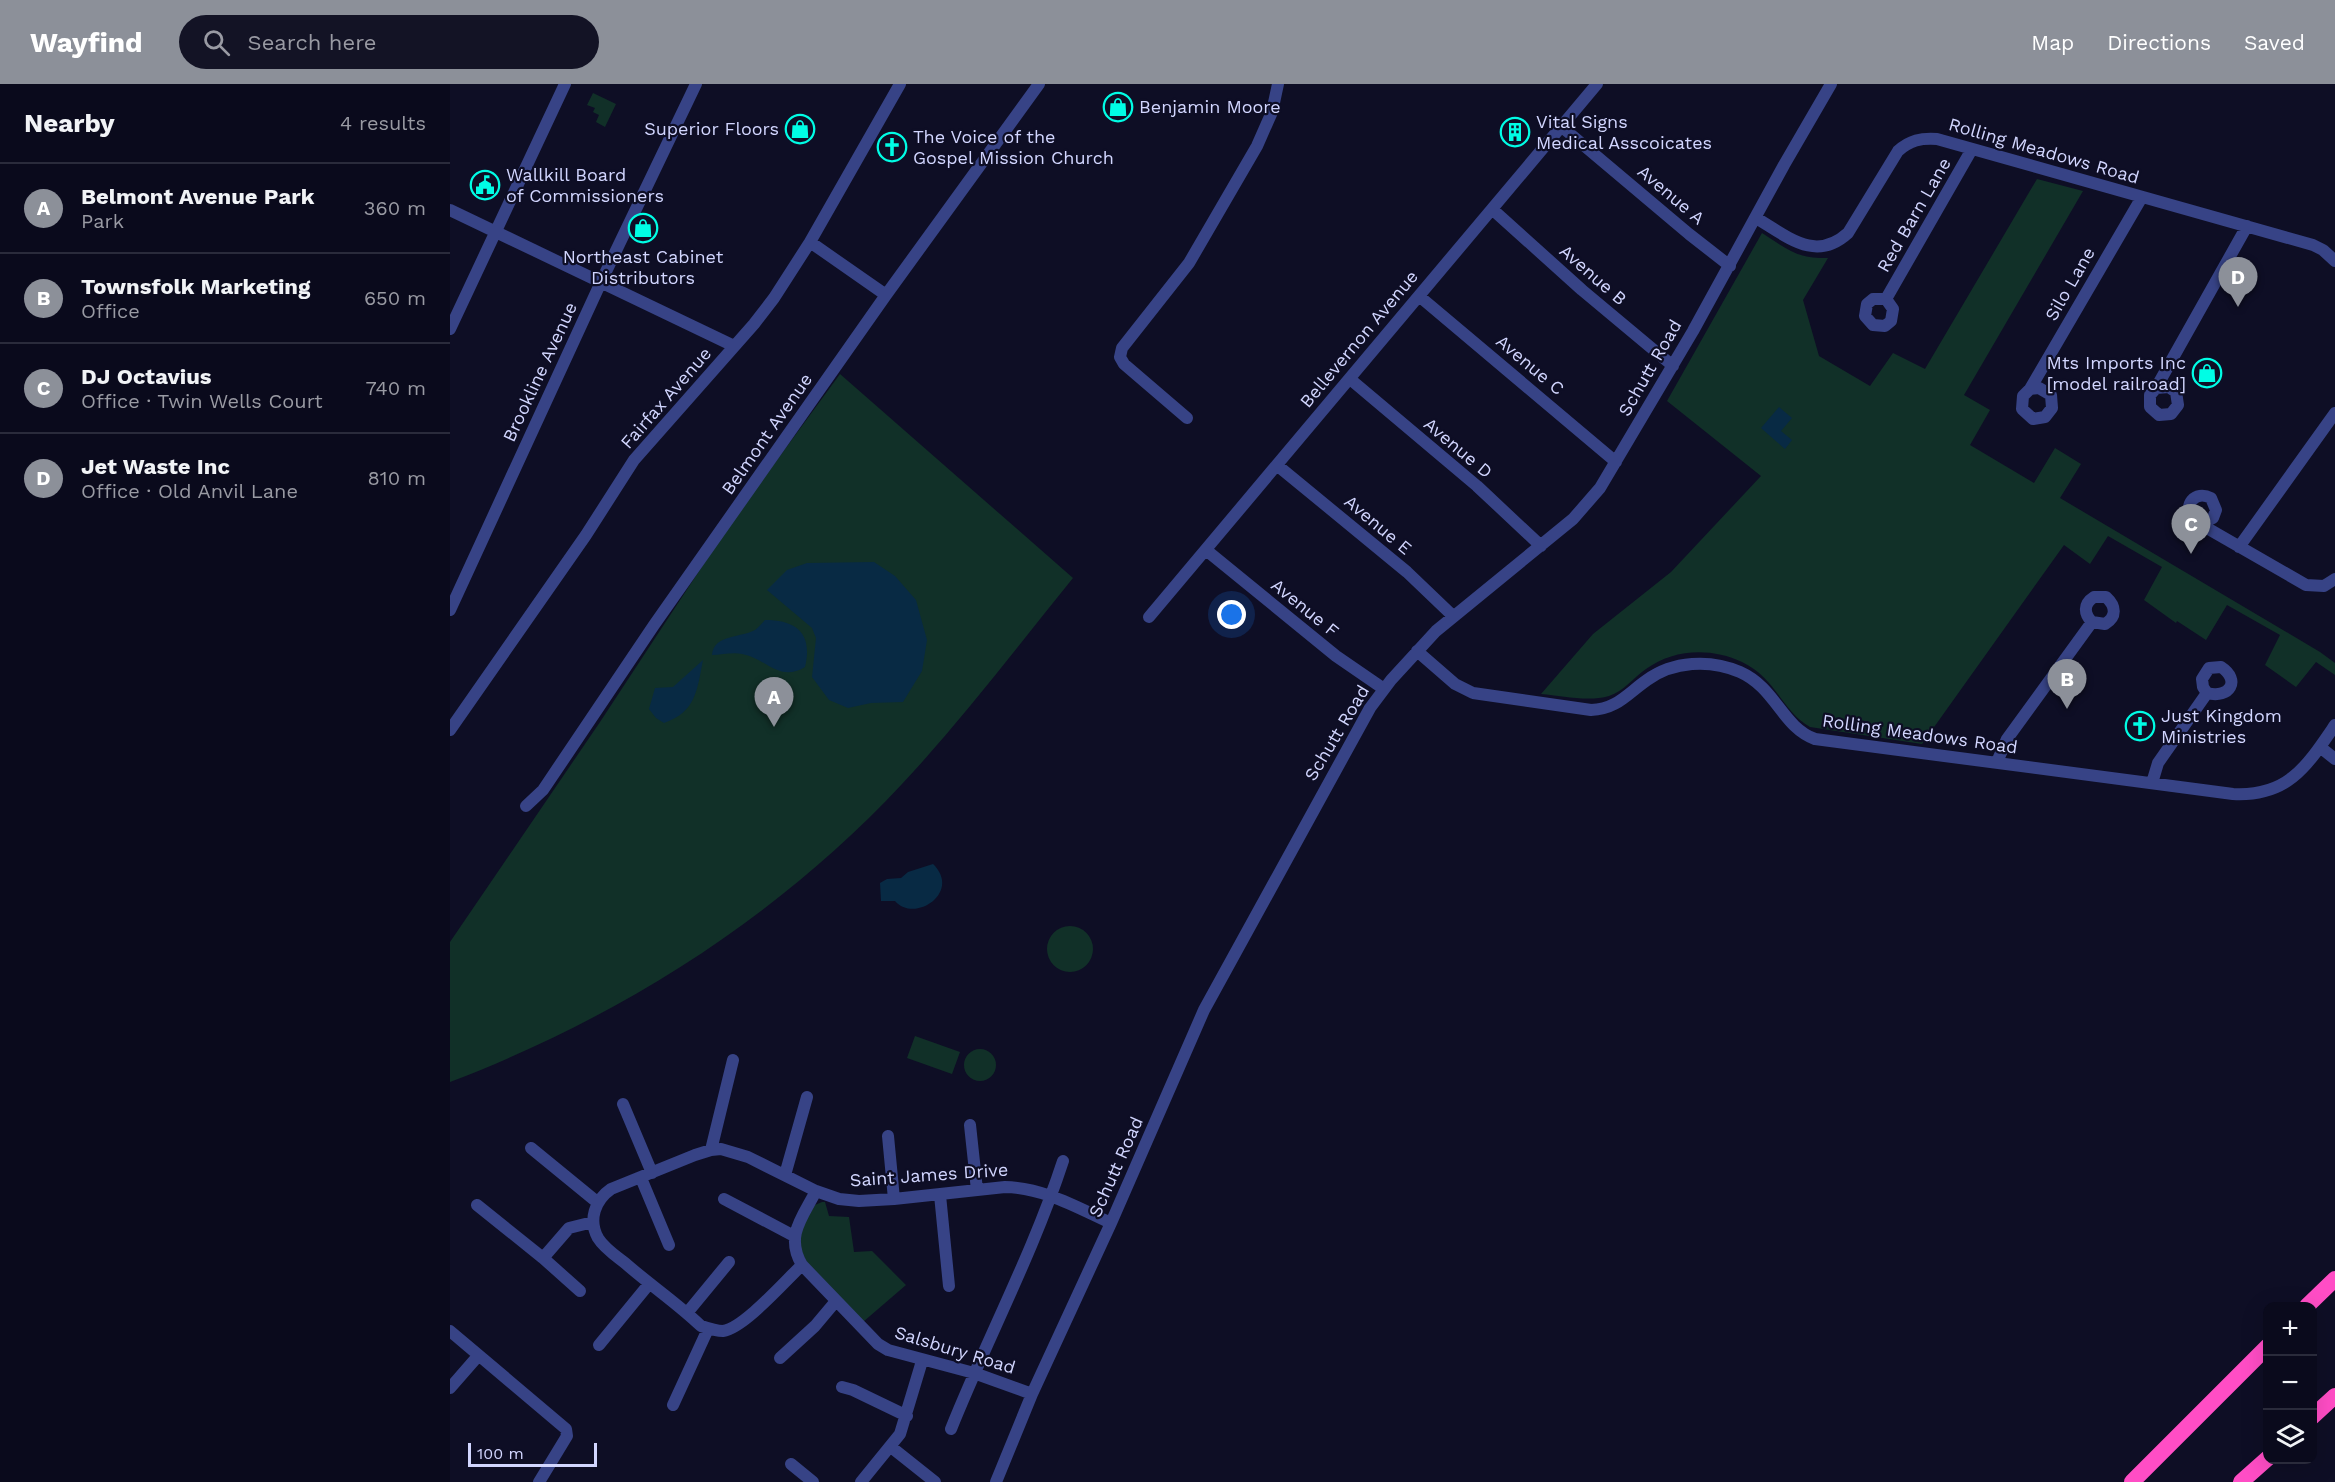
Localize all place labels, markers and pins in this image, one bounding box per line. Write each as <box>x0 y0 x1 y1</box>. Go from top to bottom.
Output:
shop icon: Benjamin Moore <box>1102 91 1134 123</box>
place label: Benjamin Moore <box>1139 96 1281 117</box>
place label: Vital Signs Medical Asscoicates <box>1536 111 1712 153</box>
shop icon: Superior Floors <box>784 113 816 145</box>
building icon: Vital Signs Medical Asscoicates <box>1499 116 1531 148</box>
place label: Superior Floors <box>644 118 779 139</box>
place label: The Voice of the Gospel Mission Church <box>913 126 1114 168</box>
church icon: The Voice of the Gospel Mission Church <box>876 131 908 163</box>
place label: Wallkill Board of Commissioners <box>506 164 664 206</box>
public building icon: Wallkill Board of Commissioners <box>469 169 501 201</box>
shop icon: Northeast Cabinet Distributors <box>627 212 659 244</box>
place label: Northeast Cabinet Distributors <box>563 246 724 288</box>
pin: D <box>2218 258 2258 307</box>
place label: Mts Imports Inc [model railroad] <box>2047 352 2186 394</box>
shop icon: Mts Imports Inc [model railroad] <box>2191 357 2223 389</box>
pin: C <box>2172 504 2210 554</box>
pin: B <box>2048 660 2086 709</box>
pin: A <box>754 678 794 727</box>
place label: Just Kingdom Ministries <box>2161 705 2282 747</box>
church icon: Just Kingdom Ministries <box>2124 710 2156 742</box>

